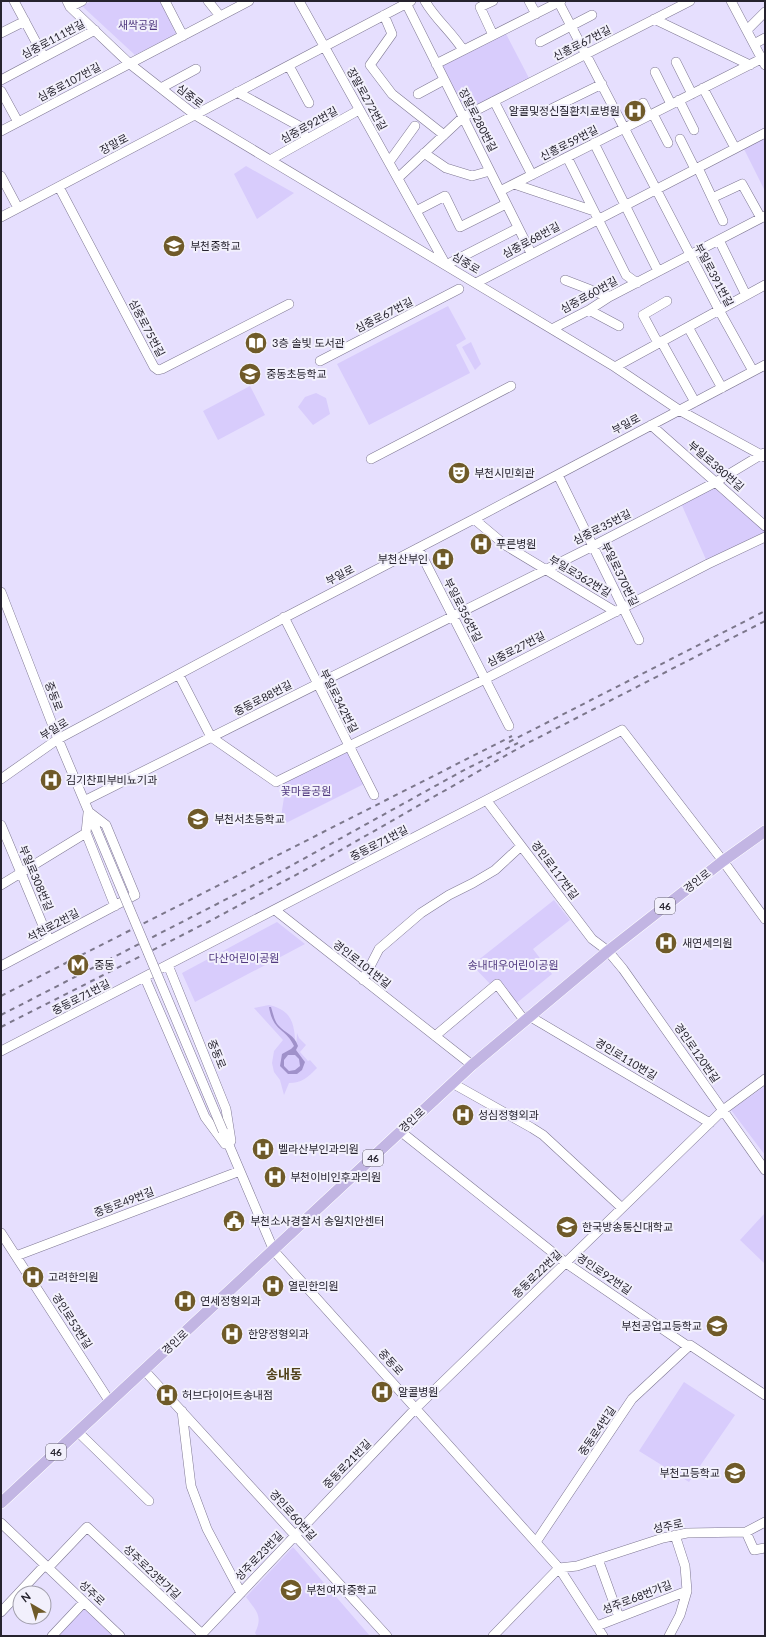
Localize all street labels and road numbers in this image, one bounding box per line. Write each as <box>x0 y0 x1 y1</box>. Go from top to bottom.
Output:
street label: 심중로111번길 <box>19 16 87 61</box>
street label: 신흥로67번길 <box>551 22 613 63</box>
street label: 심중로107번길 <box>35 59 103 104</box>
street label: 장말로272번길 <box>345 65 390 132</box>
street label: 심중로 <box>174 81 206 110</box>
street label: 장말로280번길 <box>457 86 500 154</box>
street label: 심중로92번길 <box>278 104 340 146</box>
street label: 신흥로59번길 <box>538 122 600 163</box>
street label: 장말로 <box>97 131 130 156</box>
street label: 심중로68번길 <box>500 219 562 260</box>
street label: 부일로391번길 <box>692 241 737 309</box>
street label: 심중로 <box>450 249 483 276</box>
street label: 심중로60번길 <box>558 274 620 316</box>
street label: 심중로67번길 <box>353 294 415 335</box>
street label: 심중로75번길 <box>127 297 168 359</box>
street label: 부일로 <box>609 411 642 436</box>
street label: 부일로380번길 <box>686 438 747 493</box>
street label: 심중로35번길 <box>571 506 633 547</box>
street label: 부일로370번길 <box>599 540 642 608</box>
street label: 부일로362번길 <box>547 552 613 599</box>
street label: 부일로 <box>323 562 356 587</box>
street label: 부일로356번길 <box>442 576 485 644</box>
street label: 심중로27번길 <box>485 628 547 669</box>
street label: 부일로342번길 <box>318 667 361 735</box>
street label: 중동로88번길 <box>232 677 294 718</box>
street label: 중동로 <box>43 679 66 712</box>
street label: 부일로 <box>37 715 70 742</box>
street label: 중동로71번길 <box>348 822 410 863</box>
street label: 경인로117번길 <box>529 838 582 901</box>
street label: 부일로308번길 <box>17 843 56 912</box>
street label: 경인로 <box>681 866 713 895</box>
road number: 46 <box>655 898 675 914</box>
street label: 석천로2번길 <box>25 905 81 944</box>
street label: 경인로101번길 <box>331 937 394 990</box>
street label: 중동로71번길 <box>50 976 112 1017</box>
street label: 경인로120번길 <box>672 1020 723 1085</box>
street label: 경인로110번길 <box>593 1035 659 1082</box>
street label: 중동로 <box>206 1037 229 1070</box>
street label: 경인로 <box>396 1105 427 1135</box>
road number: 46 <box>363 1150 383 1166</box>
street label: 중동로49번길 <box>92 1184 156 1219</box>
street label: 중동로22번길 <box>509 1247 564 1300</box>
street label: 경인로92번길 <box>574 1250 634 1297</box>
street label: 경인로53번길 <box>50 1291 95 1351</box>
street label: 경인로 <box>159 1327 190 1357</box>
street label: 중동로 <box>376 1346 406 1377</box>
street label: 중동로4번길 <box>575 1403 618 1458</box>
street label: 중동로21번길 <box>320 1436 373 1491</box>
road number: 46 <box>46 1444 66 1460</box>
street label: 경인로60번길 <box>267 1487 319 1543</box>
street label: 성주로 <box>652 1516 684 1535</box>
street label: 성주로23번길 <box>232 1528 285 1583</box>
street label: 성주로23번가길 <box>121 1542 184 1601</box>
street label: 성주로68번가길 <box>600 1577 673 1616</box>
street label: 성주로 <box>77 1578 108 1608</box>

